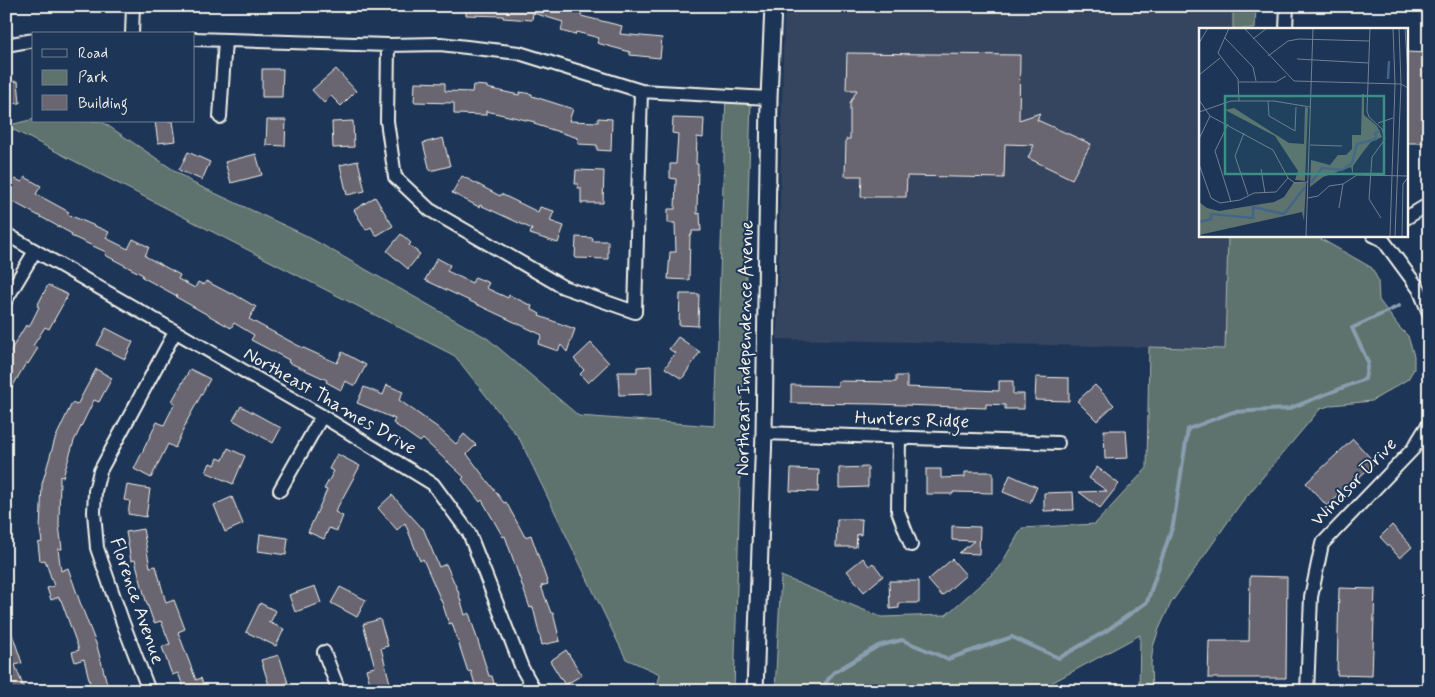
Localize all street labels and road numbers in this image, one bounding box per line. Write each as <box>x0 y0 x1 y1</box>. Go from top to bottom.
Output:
street label: Northeast Independence Avenue <box>730 220 760 476</box>
street label: Northeast Thames Drive <box>239 341 421 461</box>
street label: Hunters Ridge <box>854 406 970 437</box>
street label: Windsor Drive <box>1305 432 1403 532</box>
street label: Florence Avenue <box>104 534 170 668</box>

